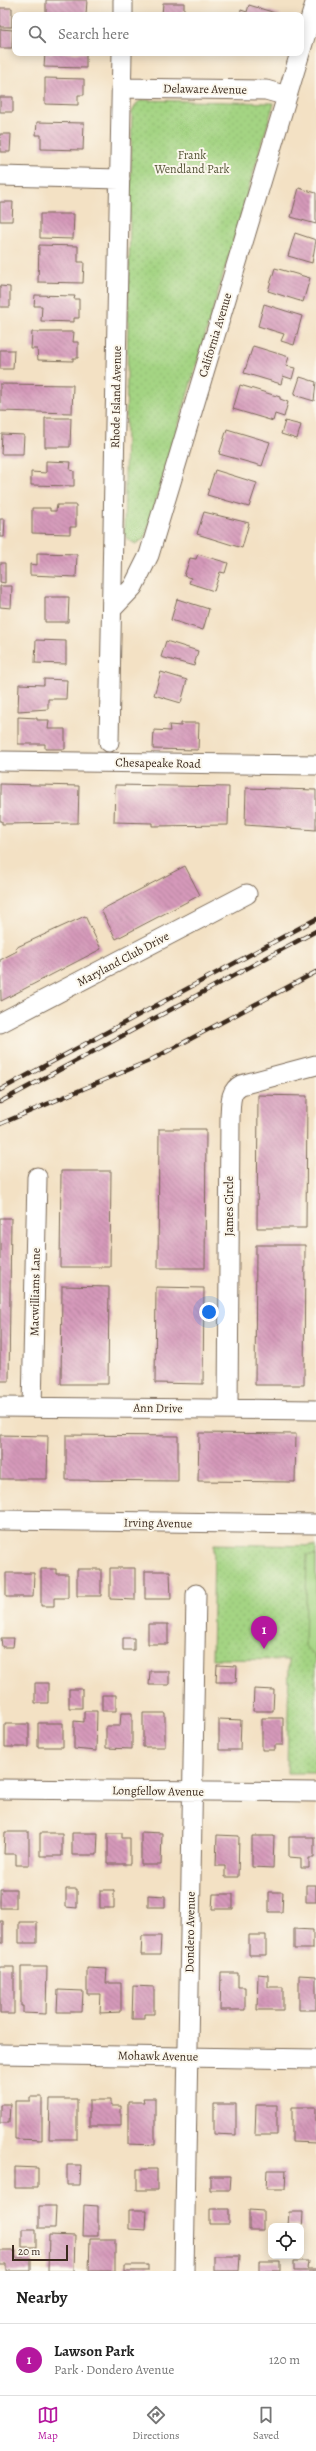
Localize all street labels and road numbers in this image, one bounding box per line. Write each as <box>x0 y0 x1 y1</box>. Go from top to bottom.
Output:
street label: Delaware Avenue <box>163 80 247 98</box>
street label: California Avenue <box>195 291 235 379</box>
street label: Rhode Island Avenue <box>107 346 125 448</box>
street label: Chesapeake Road <box>115 754 201 772</box>
street label: Maryland Club Drive <box>74 928 172 990</box>
street label: James Circle <box>221 1176 237 1236</box>
street label: Macwilliams Lane <box>26 1248 44 1336</box>
street label: Ann Drive <box>132 1400 183 1416</box>
street label: Irving Avenue <box>124 1514 192 1532</box>
street label: Longfellow Avenue <box>112 1782 204 1800</box>
street label: Dondero Avenue <box>181 1891 199 1973</box>
street label: Mohawk Avenue <box>118 2047 198 2065</box>

